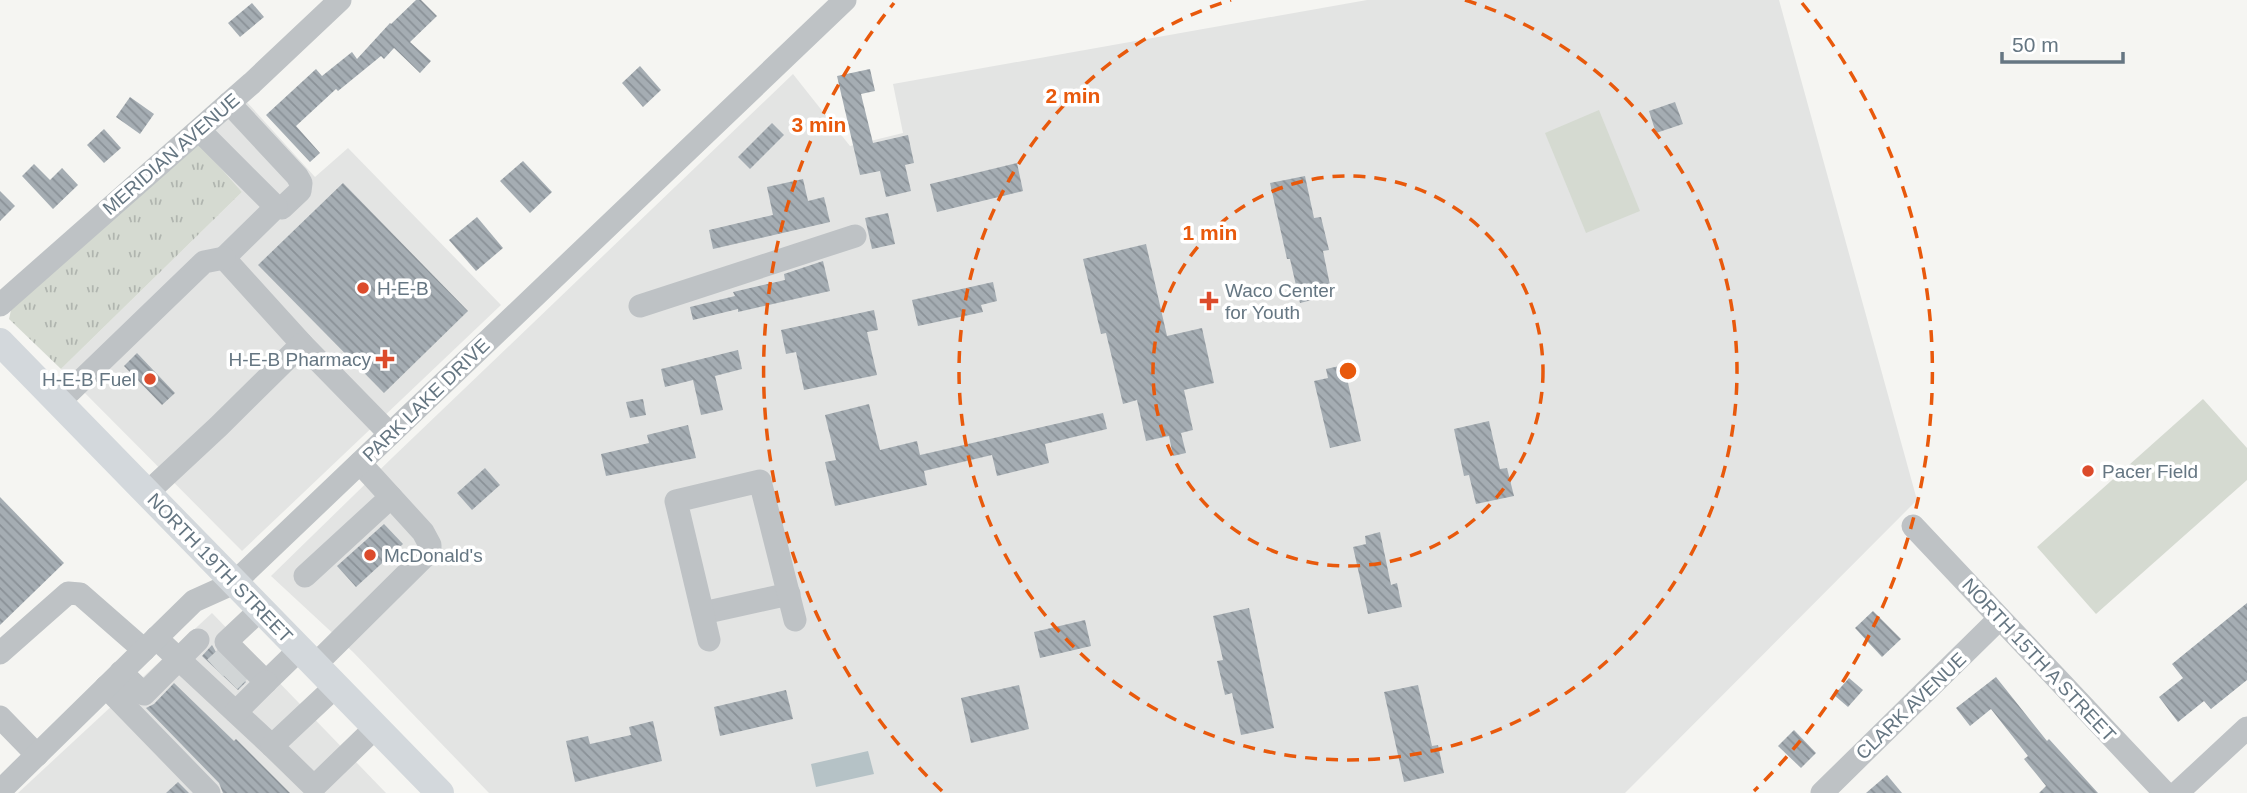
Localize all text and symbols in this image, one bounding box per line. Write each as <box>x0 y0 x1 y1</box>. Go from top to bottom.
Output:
scale bar <box>2002 21 2123 65</box>
text: 50 m <box>2012 33 2059 56</box>
text: 2 min <box>1046 84 1100 107</box>
street label: MERIDIAN AVENUE <box>99 89 243 219</box>
text: 3 min <box>792 113 846 136</box>
text: 1 min <box>1183 221 1237 244</box>
place label: H-E-B <box>377 278 429 299</box>
marker: H-E-B <box>355 280 371 296</box>
place label: Waco Center for Youth <box>1225 280 1336 323</box>
marker: Waco Center for Youth <box>1199 291 1219 311</box>
street label: PARK LAKE DRIVE <box>358 334 494 466</box>
place label: H-E-B Pharmacy <box>228 349 371 370</box>
marker: H-E-B Pharmacy <box>377 351 393 367</box>
centre of rings <box>1336 359 1360 383</box>
place label: H-E-B Fuel <box>42 369 136 390</box>
marker: H-E-B Fuel <box>142 371 158 387</box>
place label: Pacer Field <box>2102 461 2198 482</box>
marker: Pacer Field <box>2080 463 2096 479</box>
street label: NORTH 19TH STREET <box>143 489 297 647</box>
place label: McDonald's <box>384 545 483 566</box>
marker: McDonald's <box>362 547 378 563</box>
street label: NORTH 15TH A STREET <box>1958 574 2120 746</box>
street label: CLARK AVENUE <box>1852 648 1970 764</box>

